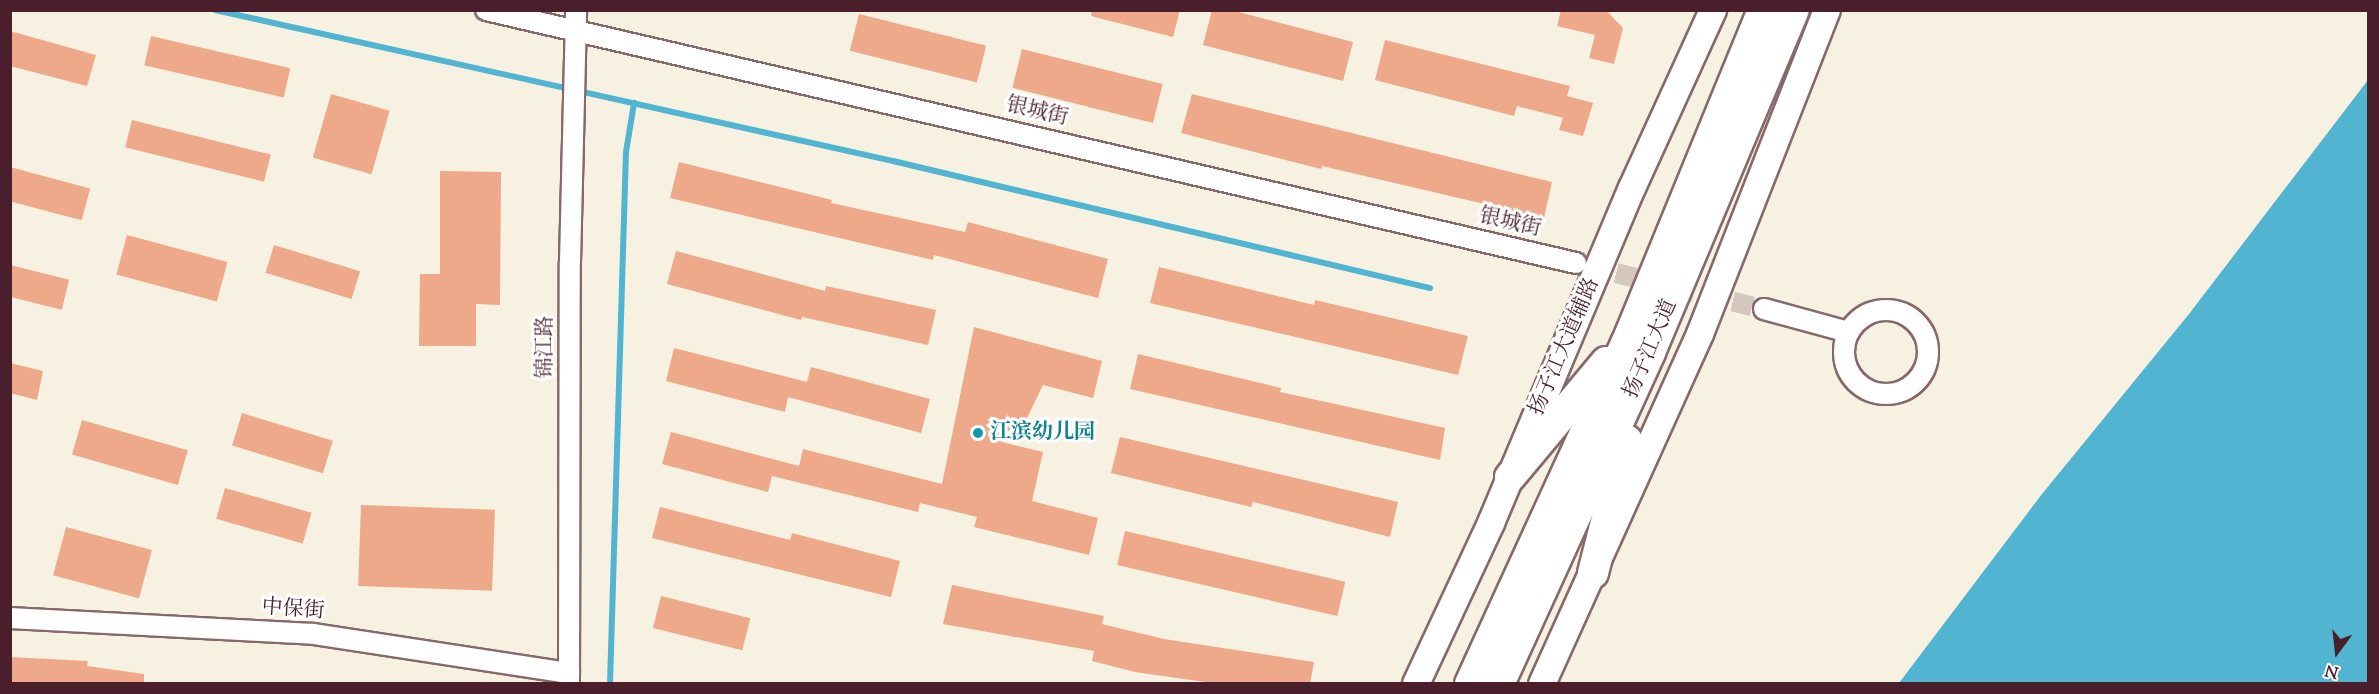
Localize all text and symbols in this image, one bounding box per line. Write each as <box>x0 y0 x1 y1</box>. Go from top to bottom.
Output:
street label: 银城街 <box>1003 93 1071 131</box>
street label: 银城街 <box>1476 204 1544 242</box>
street label: 扬子江大道辅路 <box>1525 274 1605 420</box>
street label: 扬子江大道 <box>1619 296 1683 402</box>
street label: 锦江路 <box>533 316 559 378</box>
place label: 江滨幼儿园 <box>990 420 1095 446</box>
marker: 江滨幼儿园 <box>971 426 985 440</box>
street label: 中保街 <box>261 595 325 625</box>
north arrow <box>2307 622 2367 682</box>
text: N <box>2323 657 2341 683</box>

